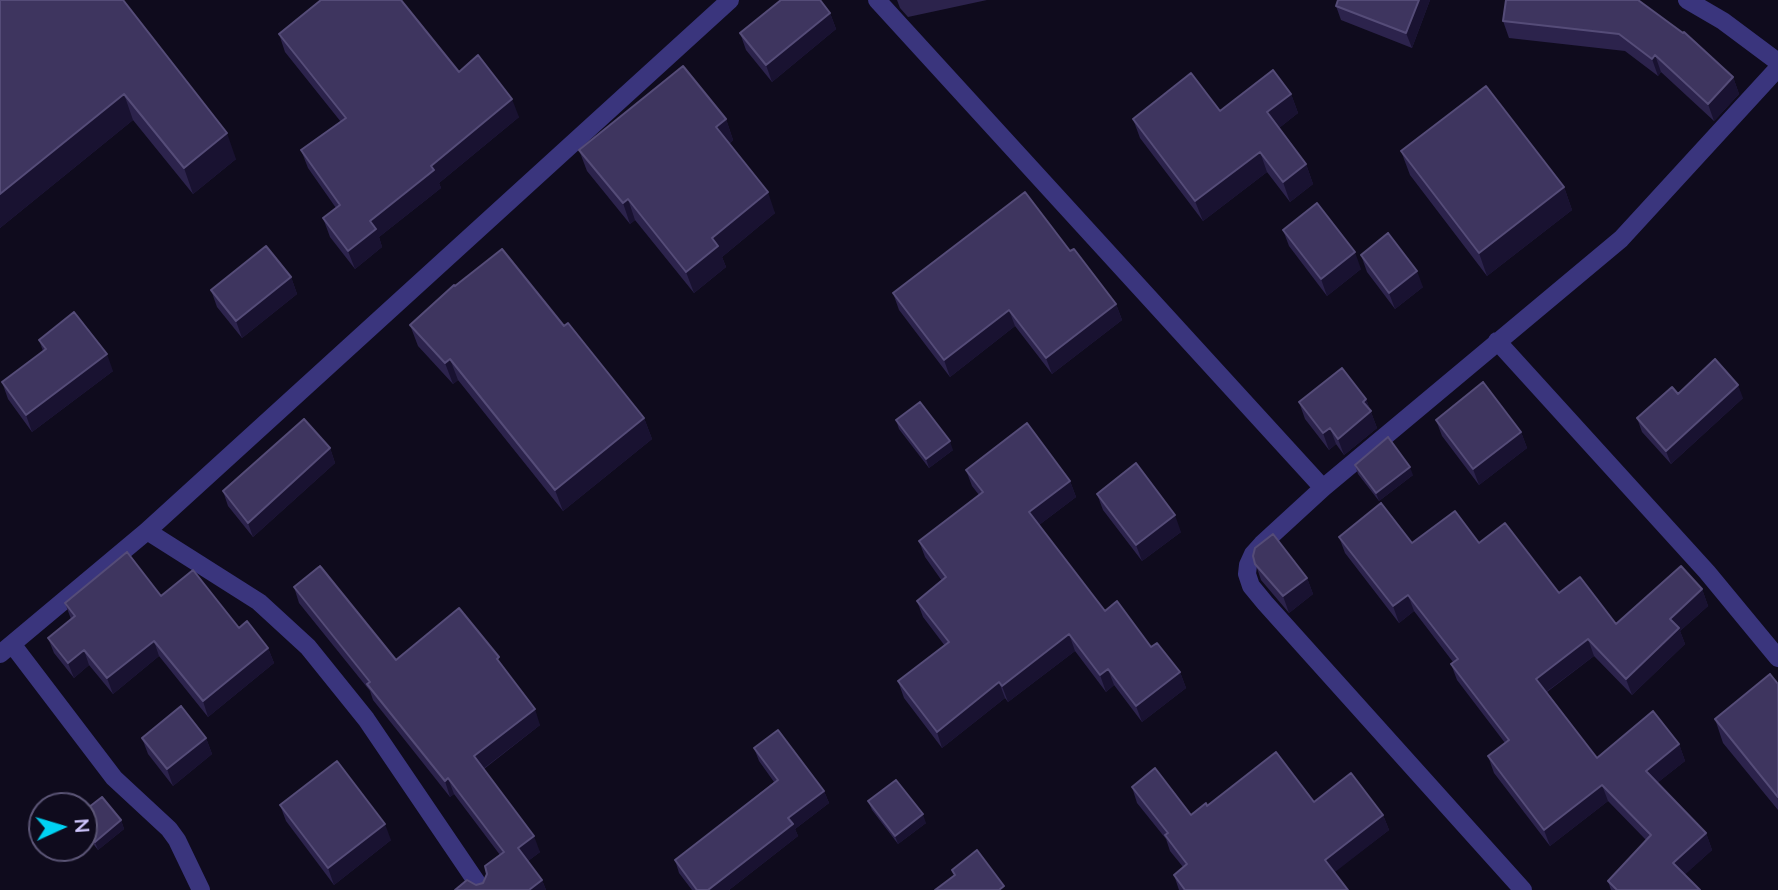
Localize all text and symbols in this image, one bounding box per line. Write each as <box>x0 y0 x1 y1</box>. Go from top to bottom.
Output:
north arrow <box>28 792 98 862</box>
text: N <box>70 818 94 834</box>

